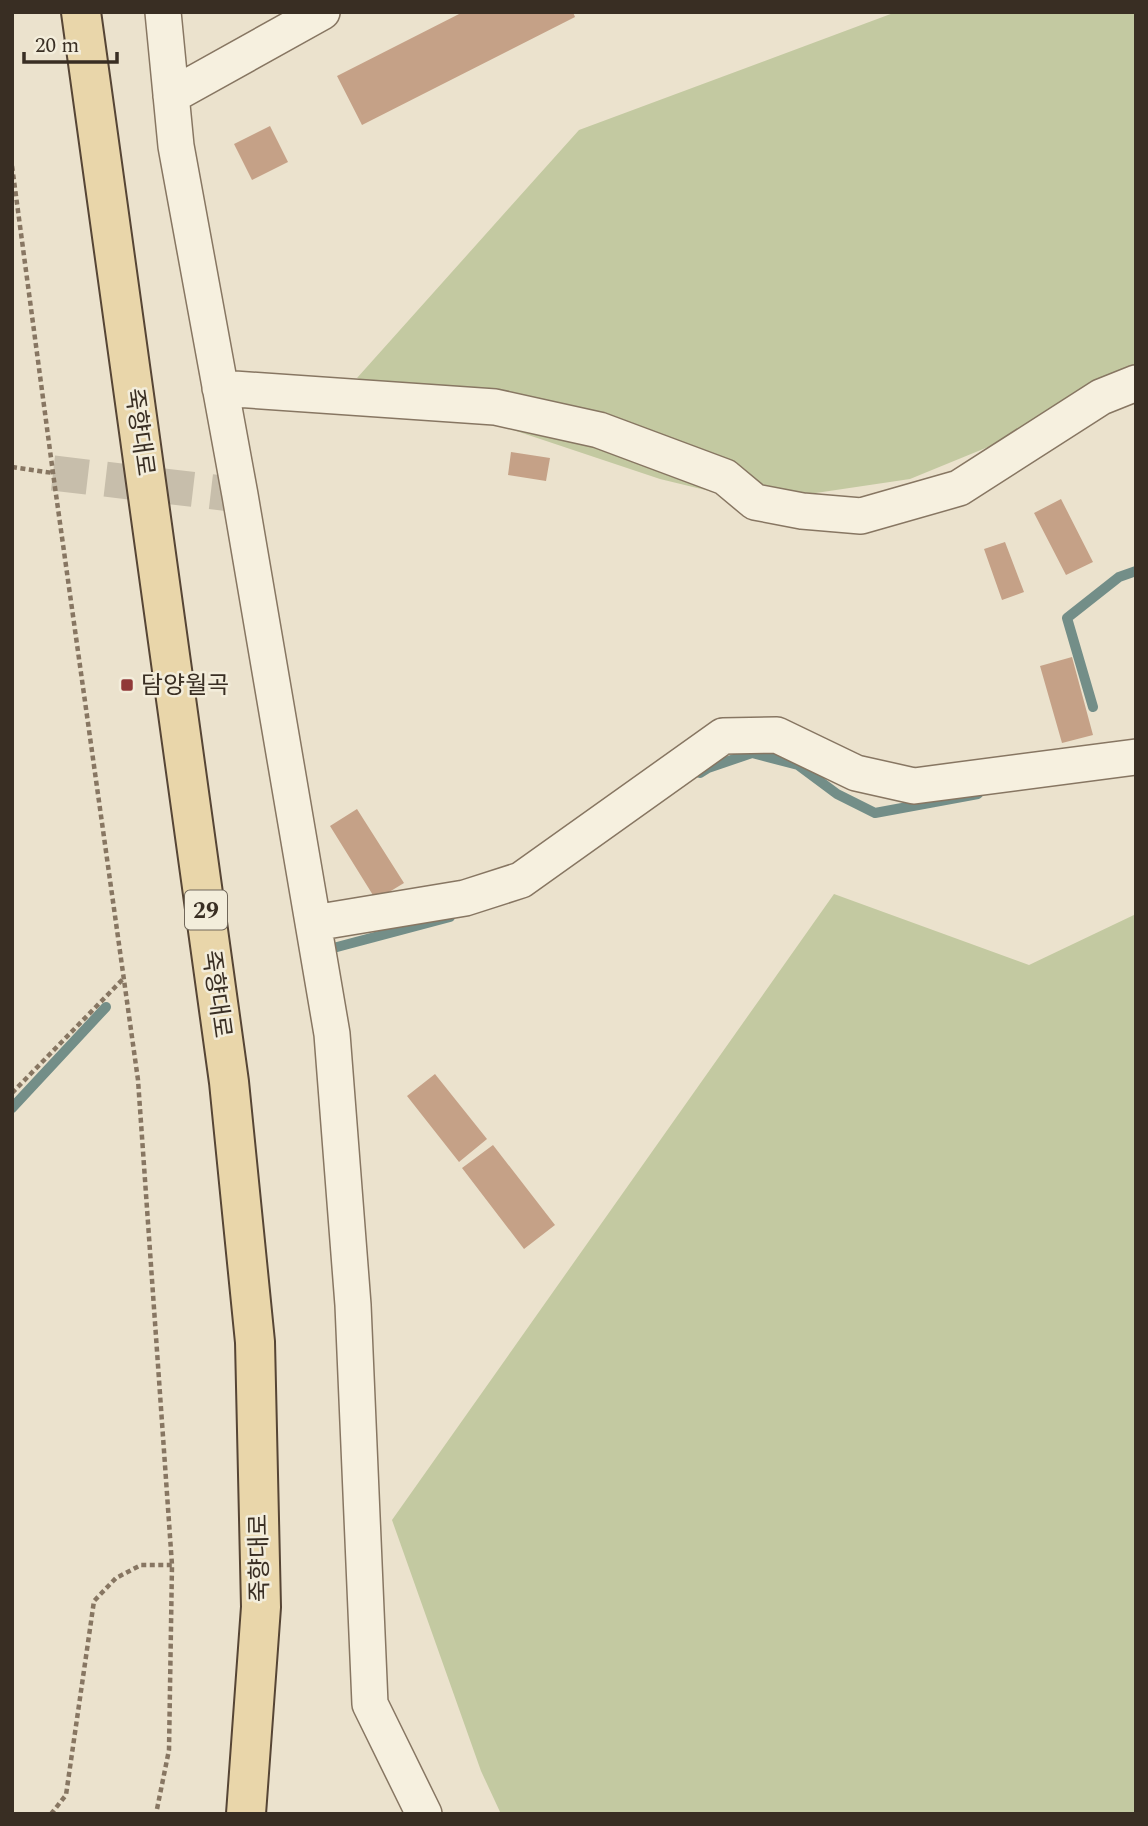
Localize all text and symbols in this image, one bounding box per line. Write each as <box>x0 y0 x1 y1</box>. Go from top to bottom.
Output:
scale bar <box>24 21 117 65</box>
text: 20 m <box>35 30 79 62</box>
street label: 죽향대로 <box>115 386 163 478</box>
place label: 담양월곡 <box>141 668 229 704</box>
marker: 담양월곡 <box>119 677 135 693</box>
road number: 29 <box>185 890 227 930</box>
street label: 죽향대로 <box>192 948 240 1040</box>
street label: 죽향대로 <box>241 1514 279 1602</box>

